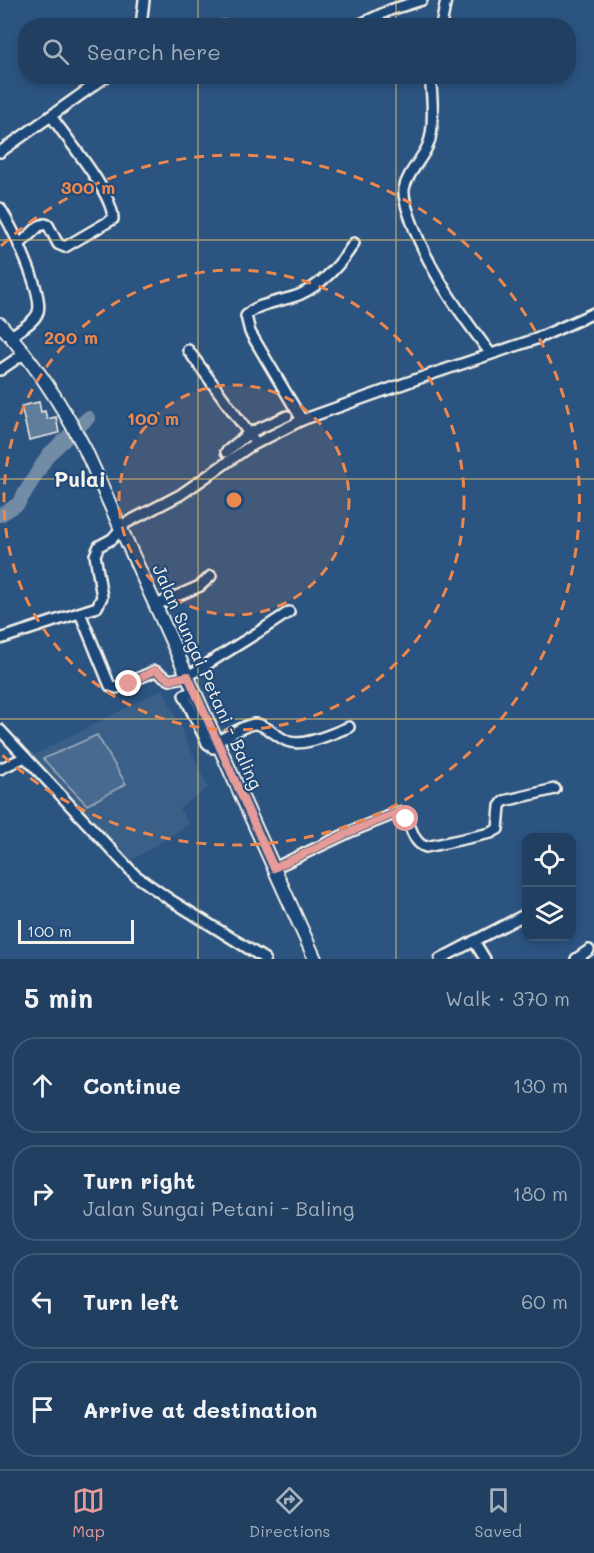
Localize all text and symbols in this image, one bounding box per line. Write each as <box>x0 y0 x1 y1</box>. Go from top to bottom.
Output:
search box <box>18 18 576 84</box>
icon: search <box>39 35 72 68</box>
text: Search here <box>87 37 221 66</box>
text: 300 m <box>61 175 115 199</box>
text: 200 m <box>44 325 98 349</box>
text: 100 m <box>127 406 179 430</box>
district label: Pulai <box>54 465 106 492</box>
centre of rings <box>224 490 244 510</box>
street label: Jalan Sungai Petani - Baling <box>147 560 269 793</box>
route end <box>115 670 141 696</box>
route start <box>392 805 418 831</box>
map controls <box>522 833 576 941</box>
button: locate <box>522 833 576 887</box>
button: layers <box>522 887 576 941</box>
scale bar <box>18 917 134 944</box>
text: 100 m <box>27 920 72 941</box>
text: 5 min <box>24 981 93 1015</box>
text: Walk · 370 m <box>445 985 570 1011</box>
icon: ahead <box>26 1069 59 1102</box>
text: Continue <box>83 1071 181 1100</box>
text: 130 m <box>513 1072 568 1098</box>
text: Turn right <box>83 1166 195 1195</box>
icon: right <box>26 1177 59 1210</box>
text: 180 m <box>512 1180 568 1206</box>
text: Jalan Sungai Petani - Baling <box>83 1195 354 1221</box>
icon: left <box>26 1285 59 1318</box>
text: Turn left <box>83 1287 179 1316</box>
text: 60 m <box>521 1288 568 1314</box>
icon: arrive <box>26 1393 59 1426</box>
text: Arrive at destination <box>83 1395 318 1424</box>
tab: Map <box>72 1484 105 1541</box>
tab: Directions <box>249 1484 330 1541</box>
tab: Saved <box>474 1484 522 1541</box>

